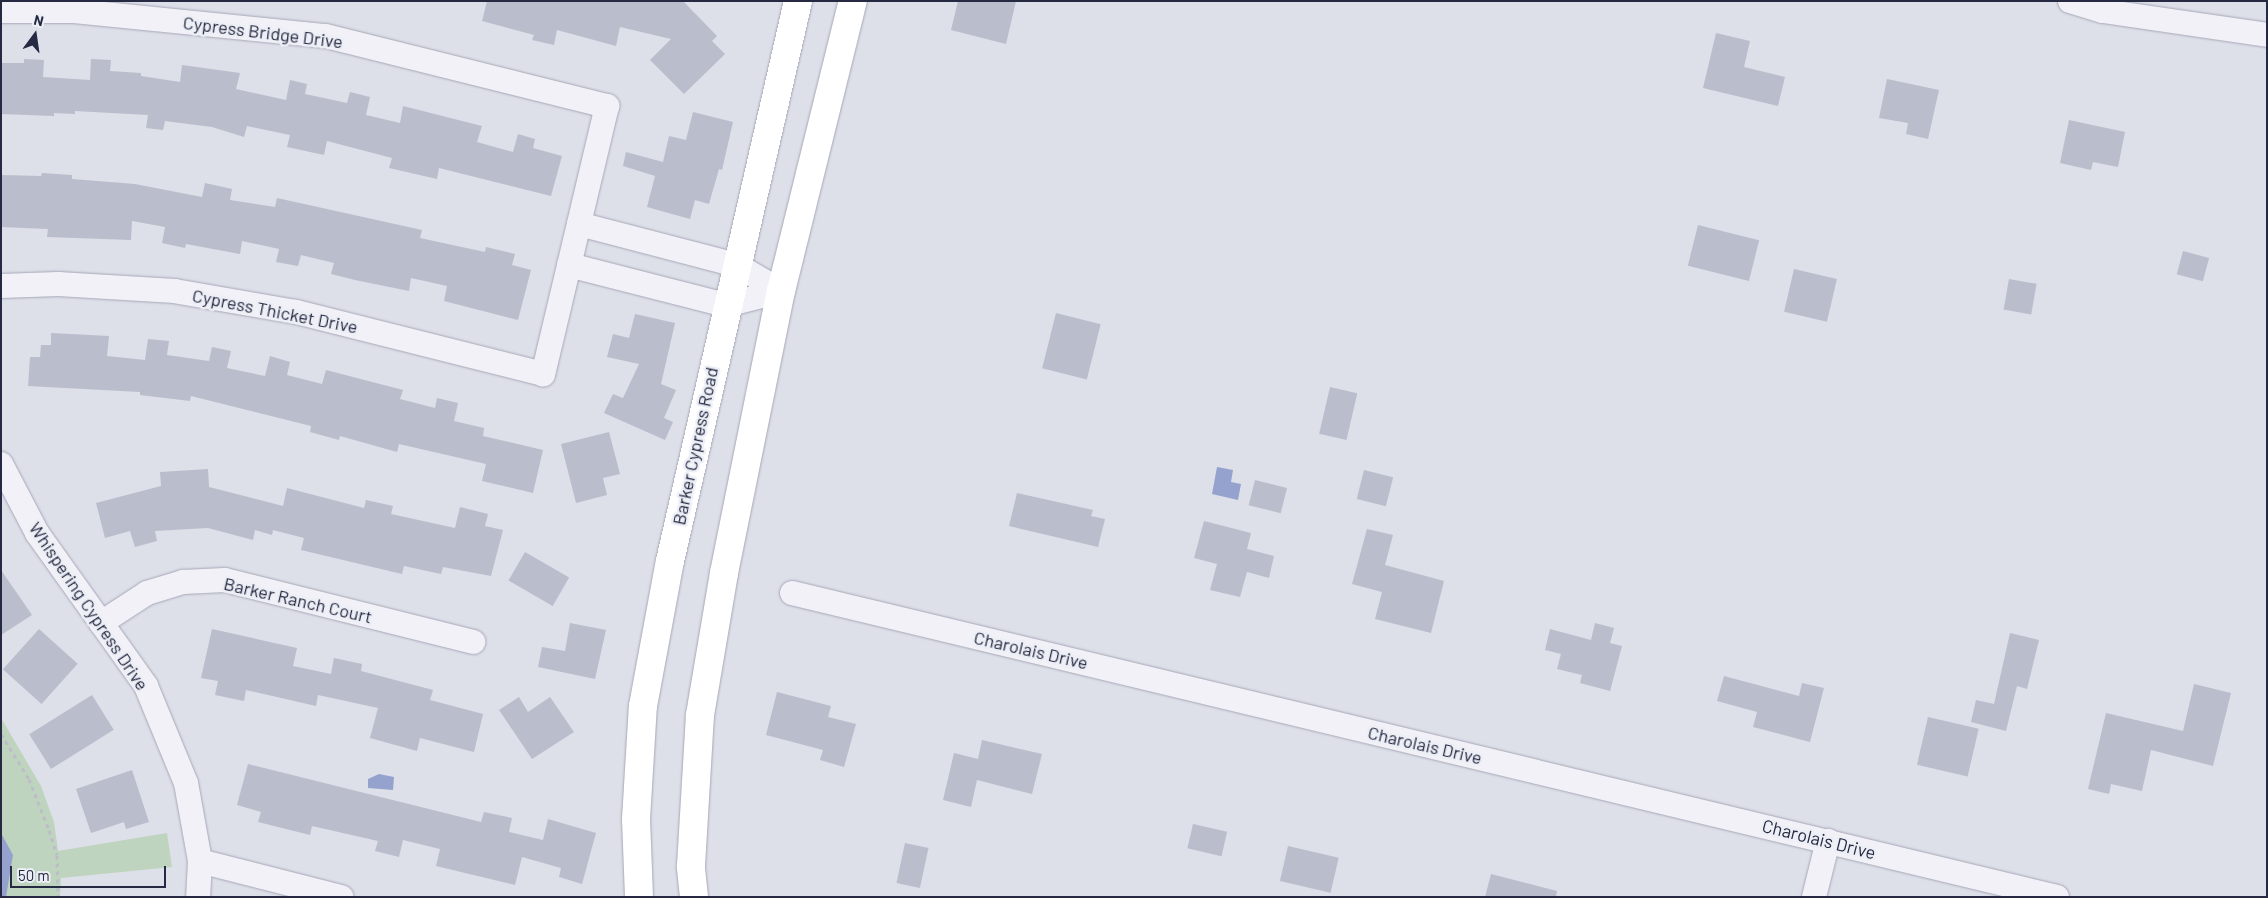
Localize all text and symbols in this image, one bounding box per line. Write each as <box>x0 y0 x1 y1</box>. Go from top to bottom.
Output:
north arrow <box>10 10 60 60</box>
text: N <box>32 11 45 29</box>
street label: Cypress Bridge Drive <box>182 11 344 53</box>
street label: Cypress Thicket Drive <box>190 284 360 338</box>
street label: Barker Cypress Road <box>668 365 722 527</box>
street label: Whispering Cypress Drive <box>25 518 153 694</box>
street label: Barker Ranch Court <box>222 572 374 628</box>
street label: Charolais Drive <box>972 626 1090 674</box>
street label: Charolais Drive <box>1366 721 1484 769</box>
street label: Charolais Drive <box>1760 814 1878 864</box>
scale bar <box>12 856 169 888</box>
text: 50 m <box>18 866 50 884</box>

